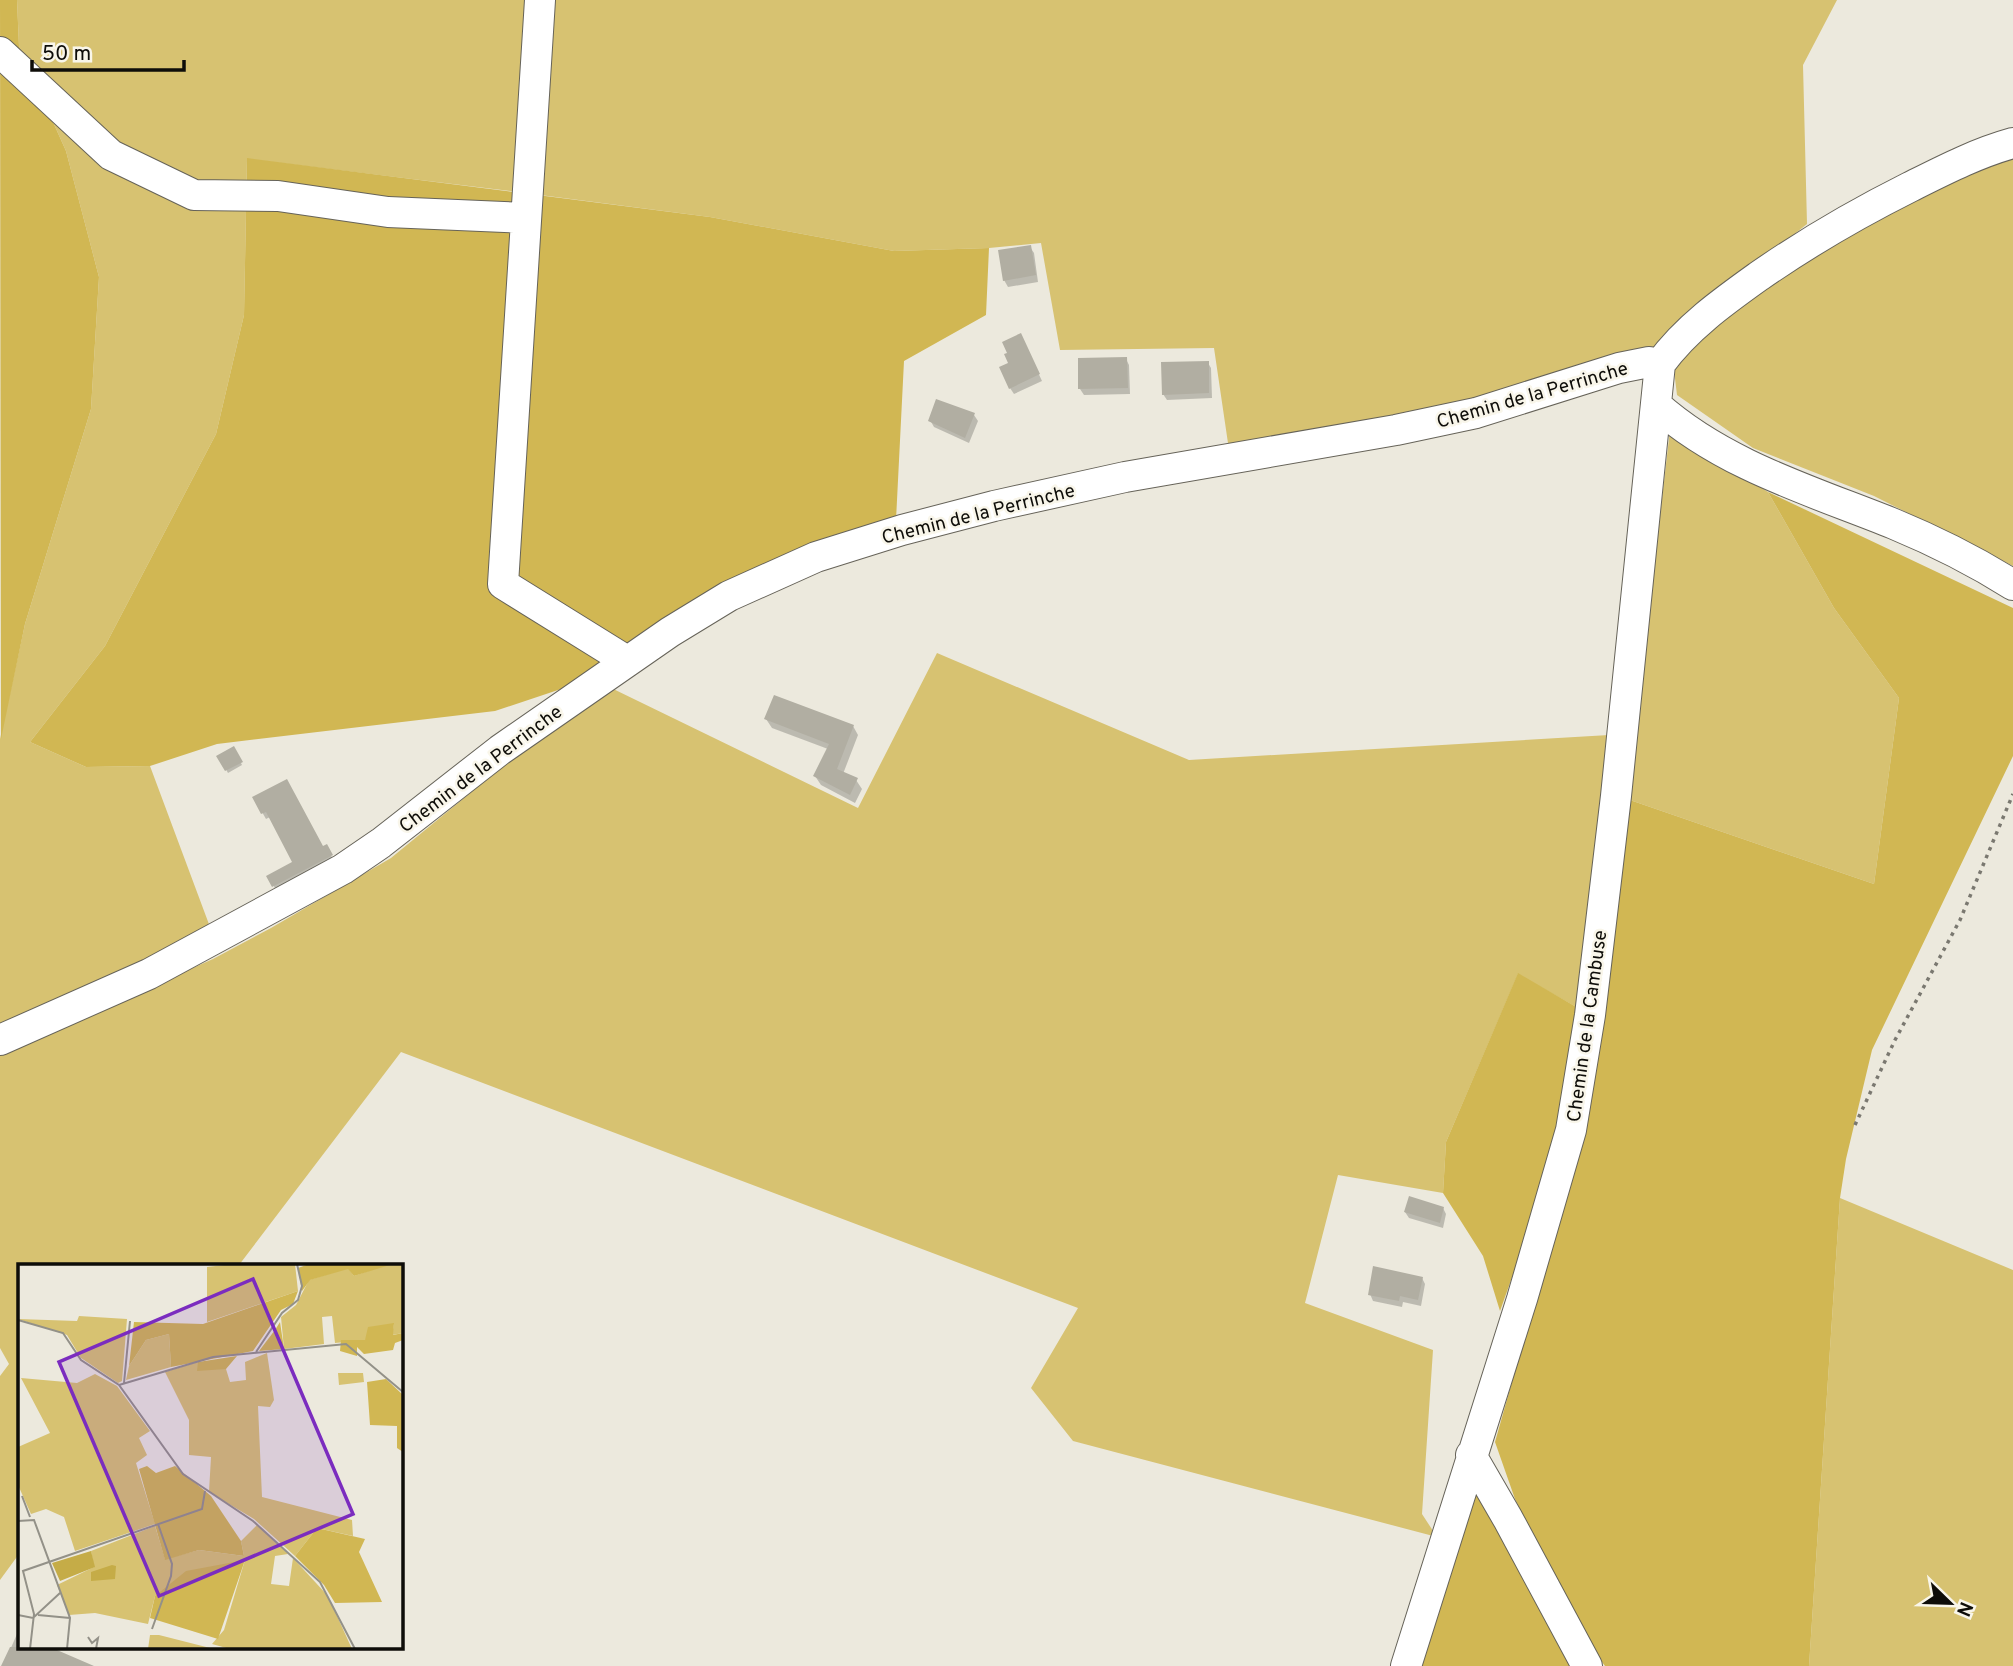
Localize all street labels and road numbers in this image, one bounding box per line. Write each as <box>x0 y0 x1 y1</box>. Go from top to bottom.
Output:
street label: Chemin de la Perrinche <box>1434 357 1631 435</box>
street label: Chemin de la Perrinche <box>879 479 1078 551</box>
street label: Chemin de la Perrinche <box>395 700 568 839</box>
street label: Chemin de la Cambuse <box>1563 929 1613 1124</box>

